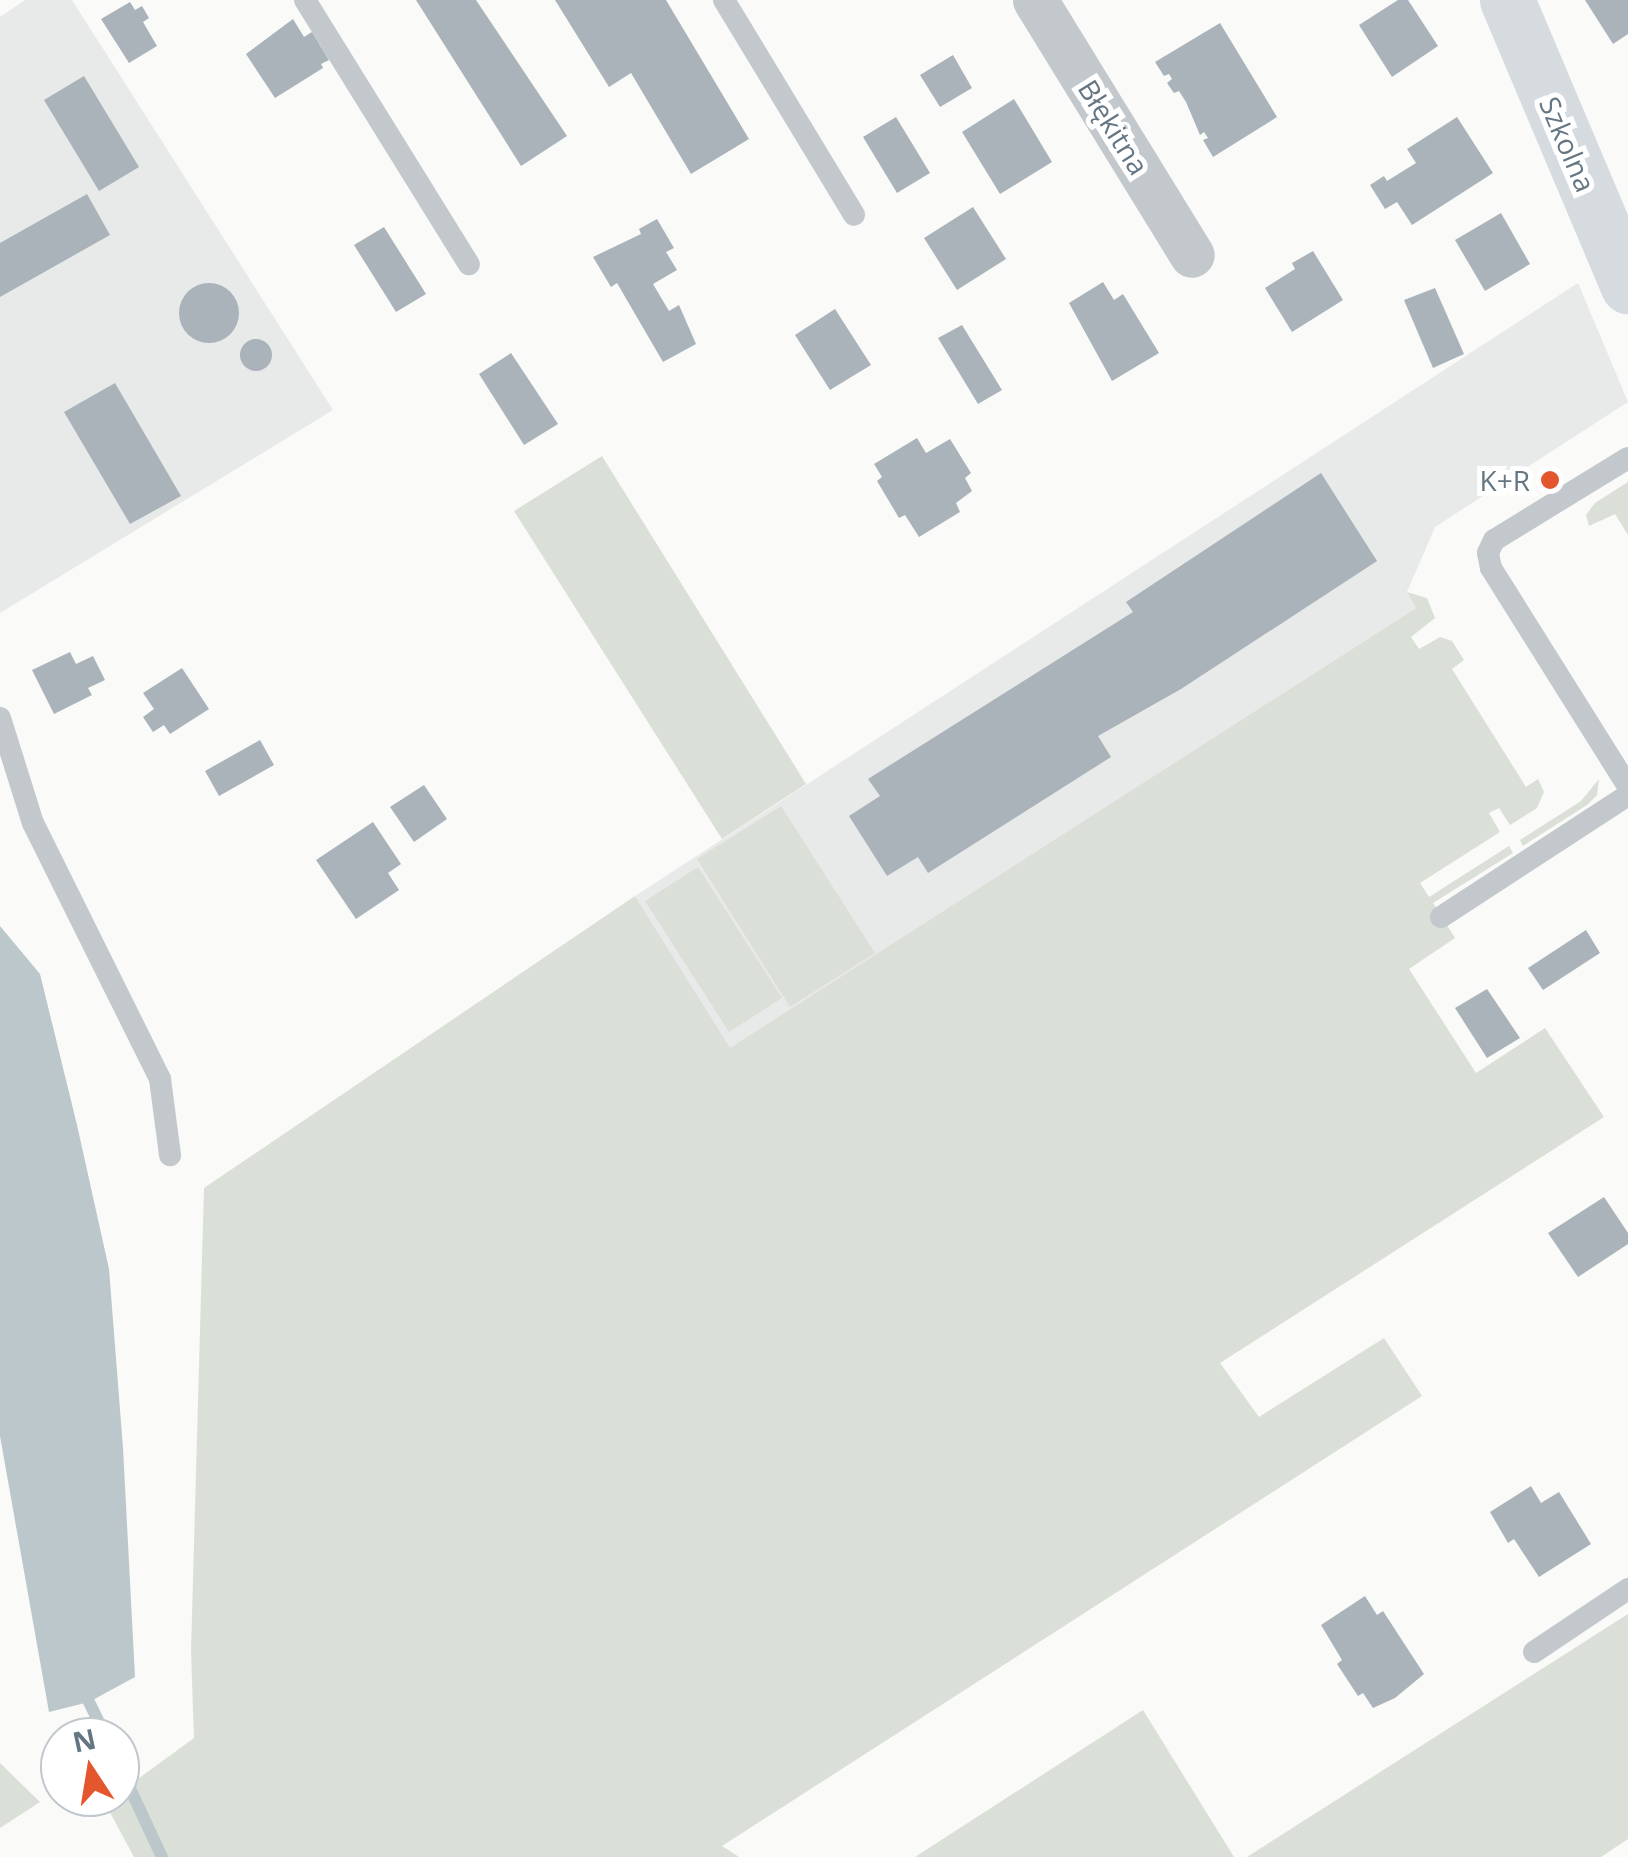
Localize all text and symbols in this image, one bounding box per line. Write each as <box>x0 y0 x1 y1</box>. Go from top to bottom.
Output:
street label: Błękitna <box>1072 73 1156 181</box>
street label: Szkolna <box>1533 91 1603 197</box>
place label: K+R <box>1480 463 1530 497</box>
marker: K+R <box>1539 469 1561 491</box>
north arrow <box>40 1717 140 1817</box>
text: N <box>69 1719 99 1761</box>

